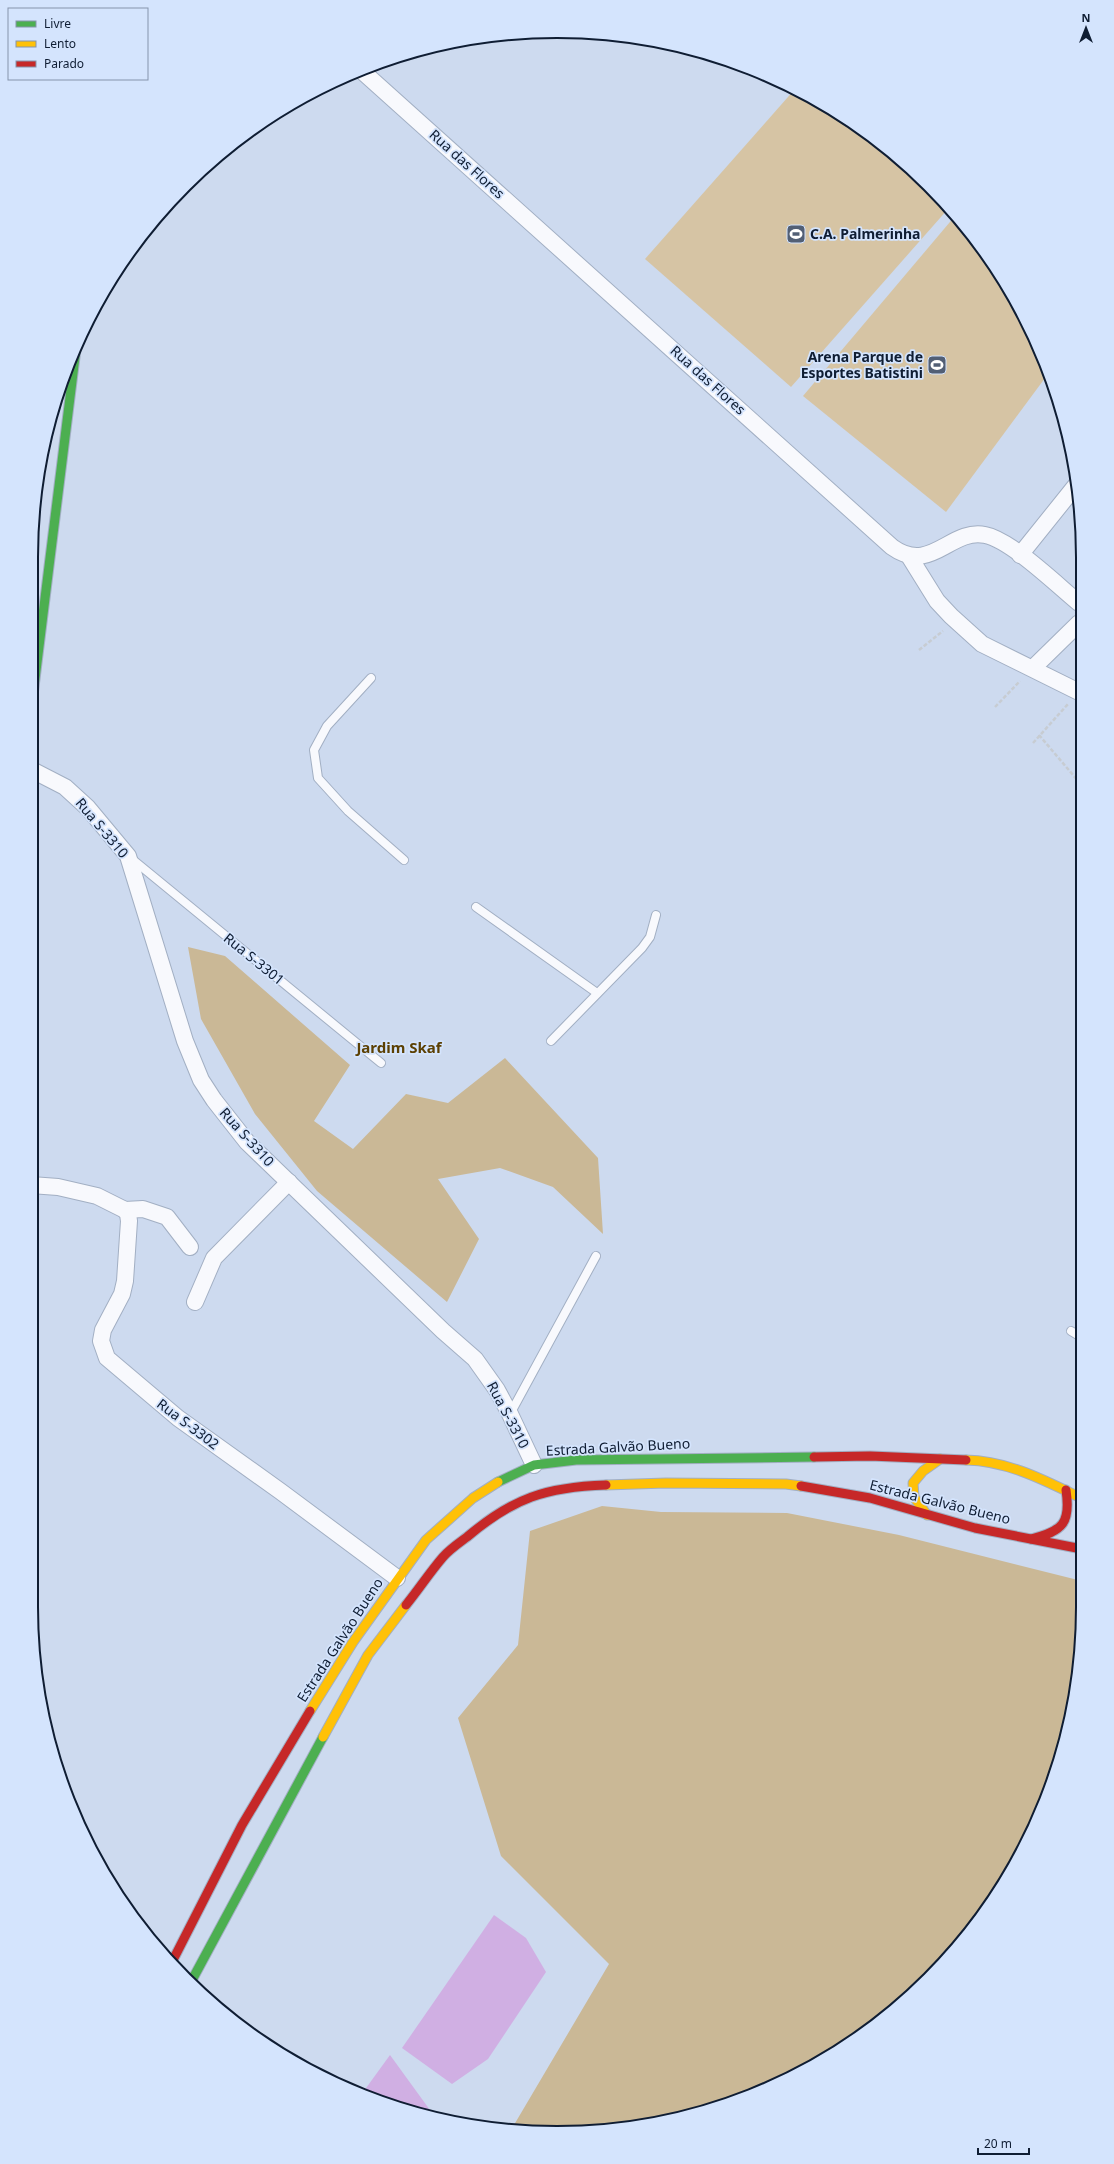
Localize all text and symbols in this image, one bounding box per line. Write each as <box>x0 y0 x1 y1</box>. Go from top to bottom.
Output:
legend <box>8 8 148 80</box>
north arrow <box>1066 8 1106 48</box>
text: N <box>1082 10 1090 25</box>
text: Livre <box>44 15 71 32</box>
text: Lento <box>44 35 76 52</box>
text: Parado <box>44 55 84 72</box>
street label: Rua das Flores <box>426 125 509 203</box>
sports icon: C.A. Palmerinha <box>785 223 807 245</box>
place label: C.A. Palmerinha <box>810 224 920 243</box>
street label: Rua das Flores <box>667 341 750 419</box>
place label: Arena Parque de Esportes Batistini <box>801 347 923 382</box>
sports icon: Arena Parque de Esportes Batistini <box>926 354 948 376</box>
street label: Rua S-3310 <box>72 794 133 862</box>
street label: Rua S-3301 <box>220 928 289 989</box>
district label: Jardim Skaf <box>354 1037 443 1057</box>
street label: Rua S-3310 <box>216 1103 279 1170</box>
street label: Rua S-3310 <box>483 1378 534 1451</box>
street label: Rua S-3302 <box>153 1394 223 1453</box>
street label: Estrada Galvão Bueno <box>545 1433 691 1460</box>
street label: Estrada Galvão Bueno <box>868 1475 1013 1528</box>
street label: Estrada Galvão Bueno <box>292 1574 387 1706</box>
scale bar <box>978 2130 1029 2156</box>
text: 20 m <box>984 2135 1012 2152</box>

